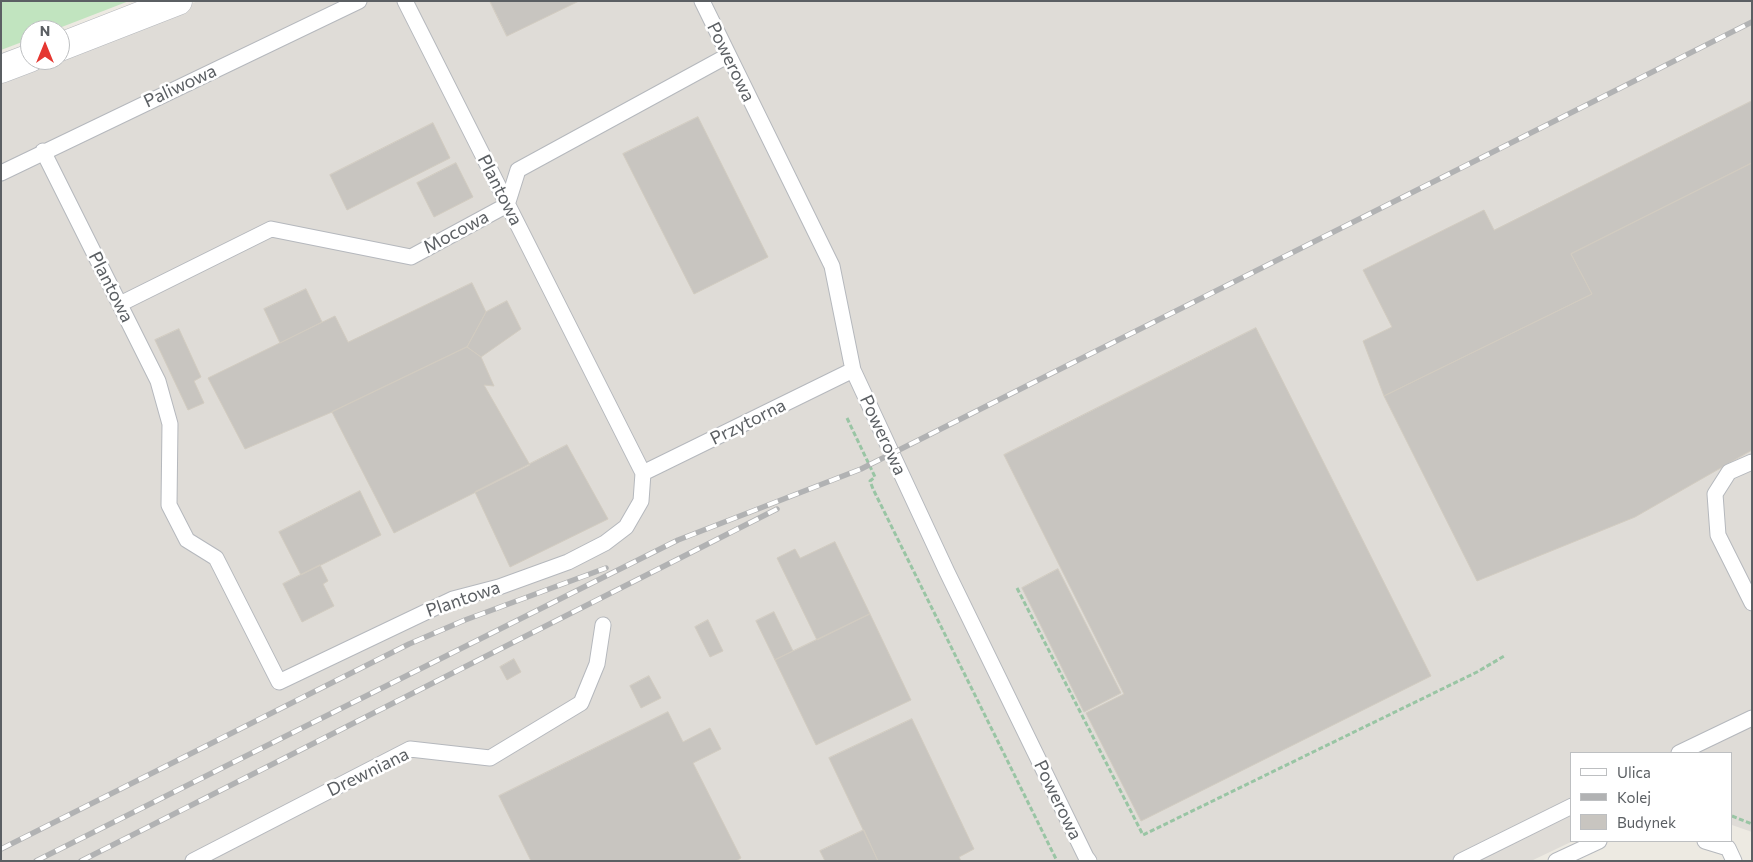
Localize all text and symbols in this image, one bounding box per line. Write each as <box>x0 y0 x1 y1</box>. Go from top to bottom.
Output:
street label: Powerowa <box>702 19 760 105</box>
north arrow <box>20 20 70 70</box>
text: N <box>40 22 50 39</box>
street label: Paliwowa <box>140 60 220 112</box>
street label: Plantowa <box>473 151 527 229</box>
street label: Mocowa <box>420 206 492 258</box>
street label: Plantowa <box>84 248 138 326</box>
street label: Powerowa <box>855 391 911 479</box>
street label: Przytorna <box>707 394 789 450</box>
street label: Plantowa <box>423 576 503 622</box>
street label: Drewniana <box>324 743 412 801</box>
legend <box>1570 752 1733 842</box>
street label: Powerowa <box>1029 757 1087 843</box>
text: Ulica <box>1617 763 1651 781</box>
text: Kolej <box>1617 788 1651 806</box>
text: Budynek <box>1617 813 1676 831</box>

